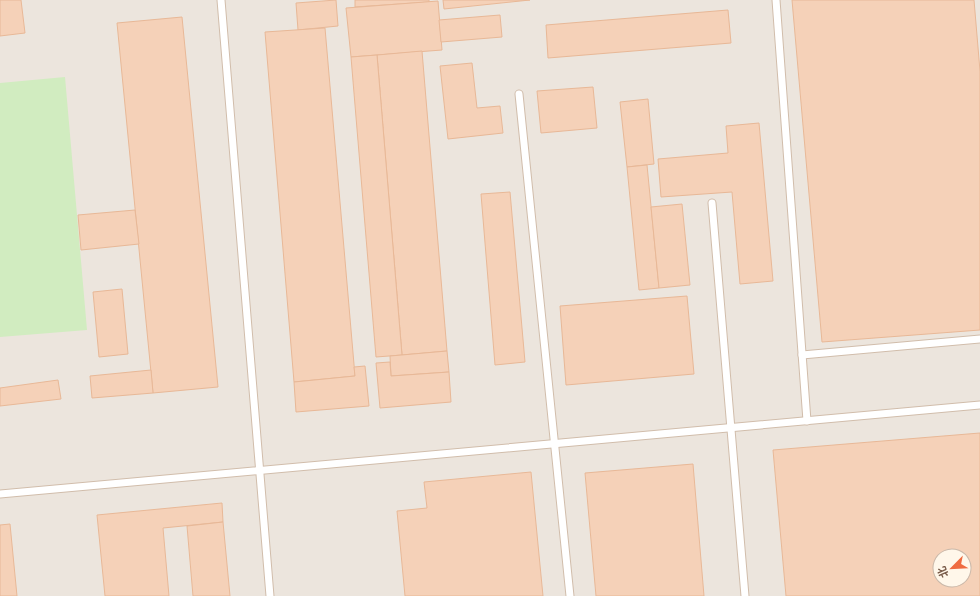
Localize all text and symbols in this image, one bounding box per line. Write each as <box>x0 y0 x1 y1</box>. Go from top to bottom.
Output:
north arrow <box>932 548 972 588</box>
text: 北 <box>934 565 951 580</box>

